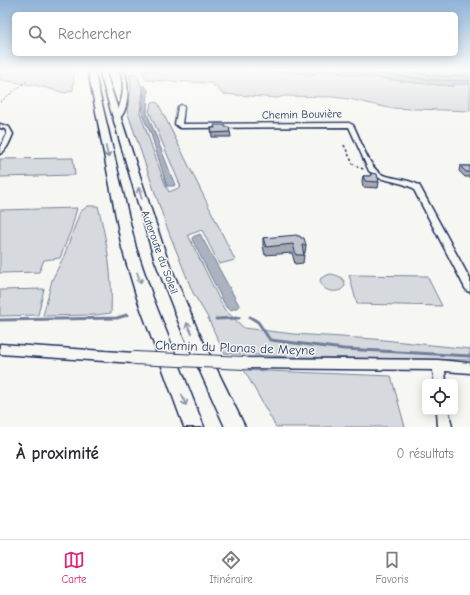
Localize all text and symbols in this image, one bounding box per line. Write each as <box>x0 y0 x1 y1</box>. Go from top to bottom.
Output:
search box <box>12 12 458 56</box>
icon: search <box>26 23 48 45</box>
text: Rechercher <box>58 25 131 43</box>
street label: Chemin Bouvière <box>262 107 343 122</box>
one-way arrow <box>104 145 112 158</box>
one-way arrow <box>136 187 143 200</box>
street label: Autoroute du Soleil <box>138 209 181 296</box>
one-way arrow <box>136 271 143 284</box>
one-way arrow <box>185 323 192 335</box>
street label: Chemin du Planas de Meyne <box>155 337 316 358</box>
map controls <box>422 379 458 415</box>
button: locate <box>422 379 458 415</box>
one-way arrow <box>180 393 188 405</box>
text: À proximité <box>16 444 99 463</box>
text: 0 résultats <box>396 446 454 461</box>
tab: Carte <box>61 549 87 586</box>
tab: Itinéraire <box>209 549 253 586</box>
tab: Favoris <box>376 549 409 586</box>

